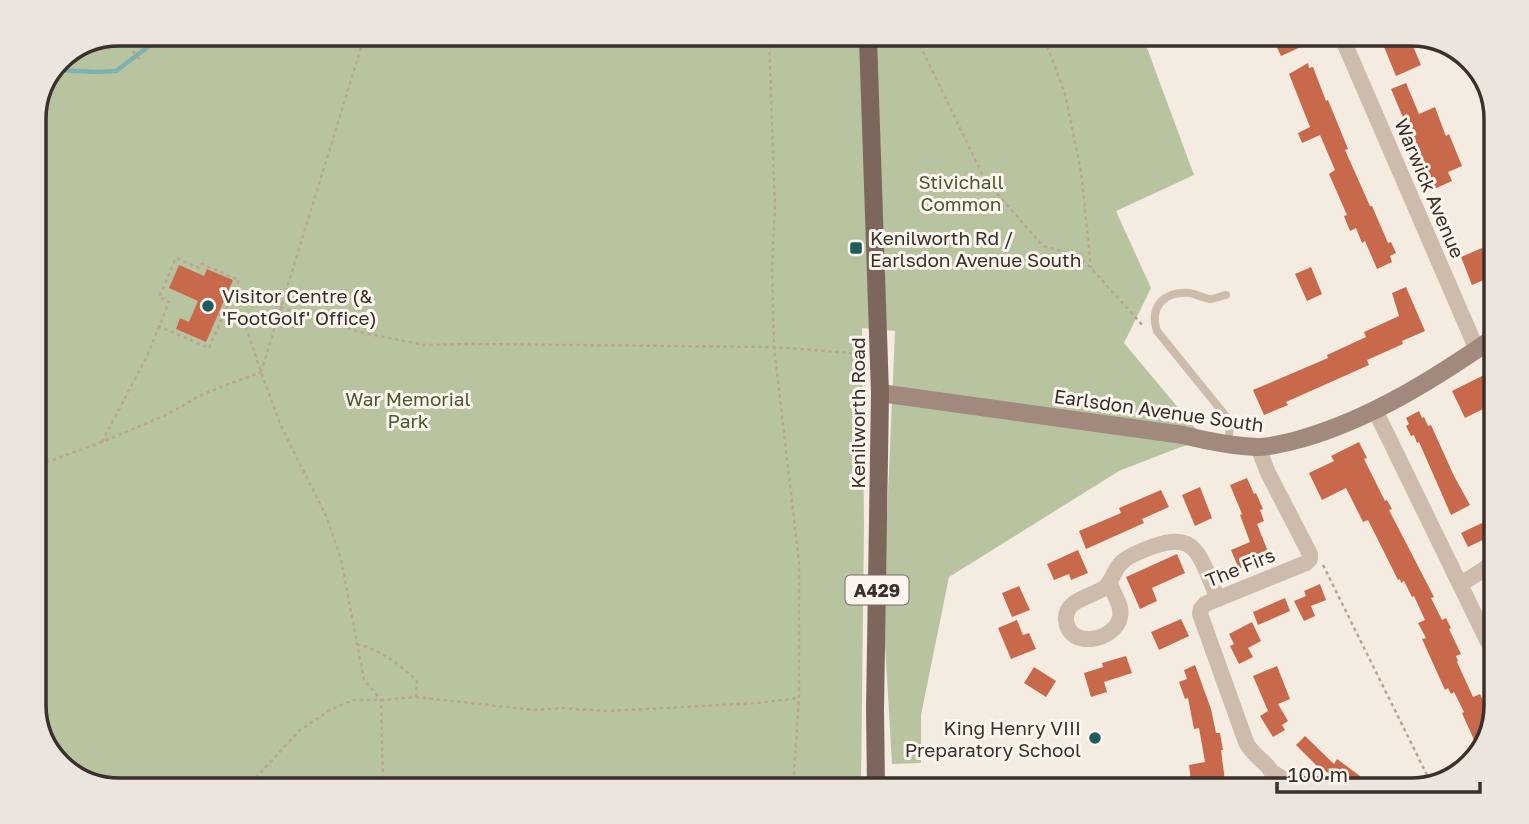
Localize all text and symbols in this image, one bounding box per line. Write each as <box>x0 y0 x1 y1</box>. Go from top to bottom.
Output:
street label: Warwick Avenue <box>1390 115 1470 261</box>
park label: Stivichall Common <box>918 170 1004 215</box>
place label: Kenilworth Rd / Earlsdon Avenue South <box>870 226 1081 271</box>
marker: Kenilworth Rd / Earlsdon Avenue South <box>848 240 864 256</box>
place label: Visitor Centre (& 'FootGolf' Office) <box>222 284 377 329</box>
marker: Visitor Centre (& 'FootGolf' Office) <box>200 298 216 314</box>
street label: Kenilworth Road <box>846 337 869 489</box>
street label: Earlsdon Avenue South <box>1053 384 1265 436</box>
park label: War Memorial Park <box>345 387 471 432</box>
street label: The Firs <box>1202 543 1278 591</box>
road number: A429 <box>846 576 908 604</box>
place label: King Henry VIII Preparatory School <box>905 716 1081 761</box>
marker: King Henry VIII Preparatory School <box>1087 730 1103 746</box>
scale bar <box>1277 750 1480 794</box>
text: 100 m <box>1288 761 1348 787</box>

